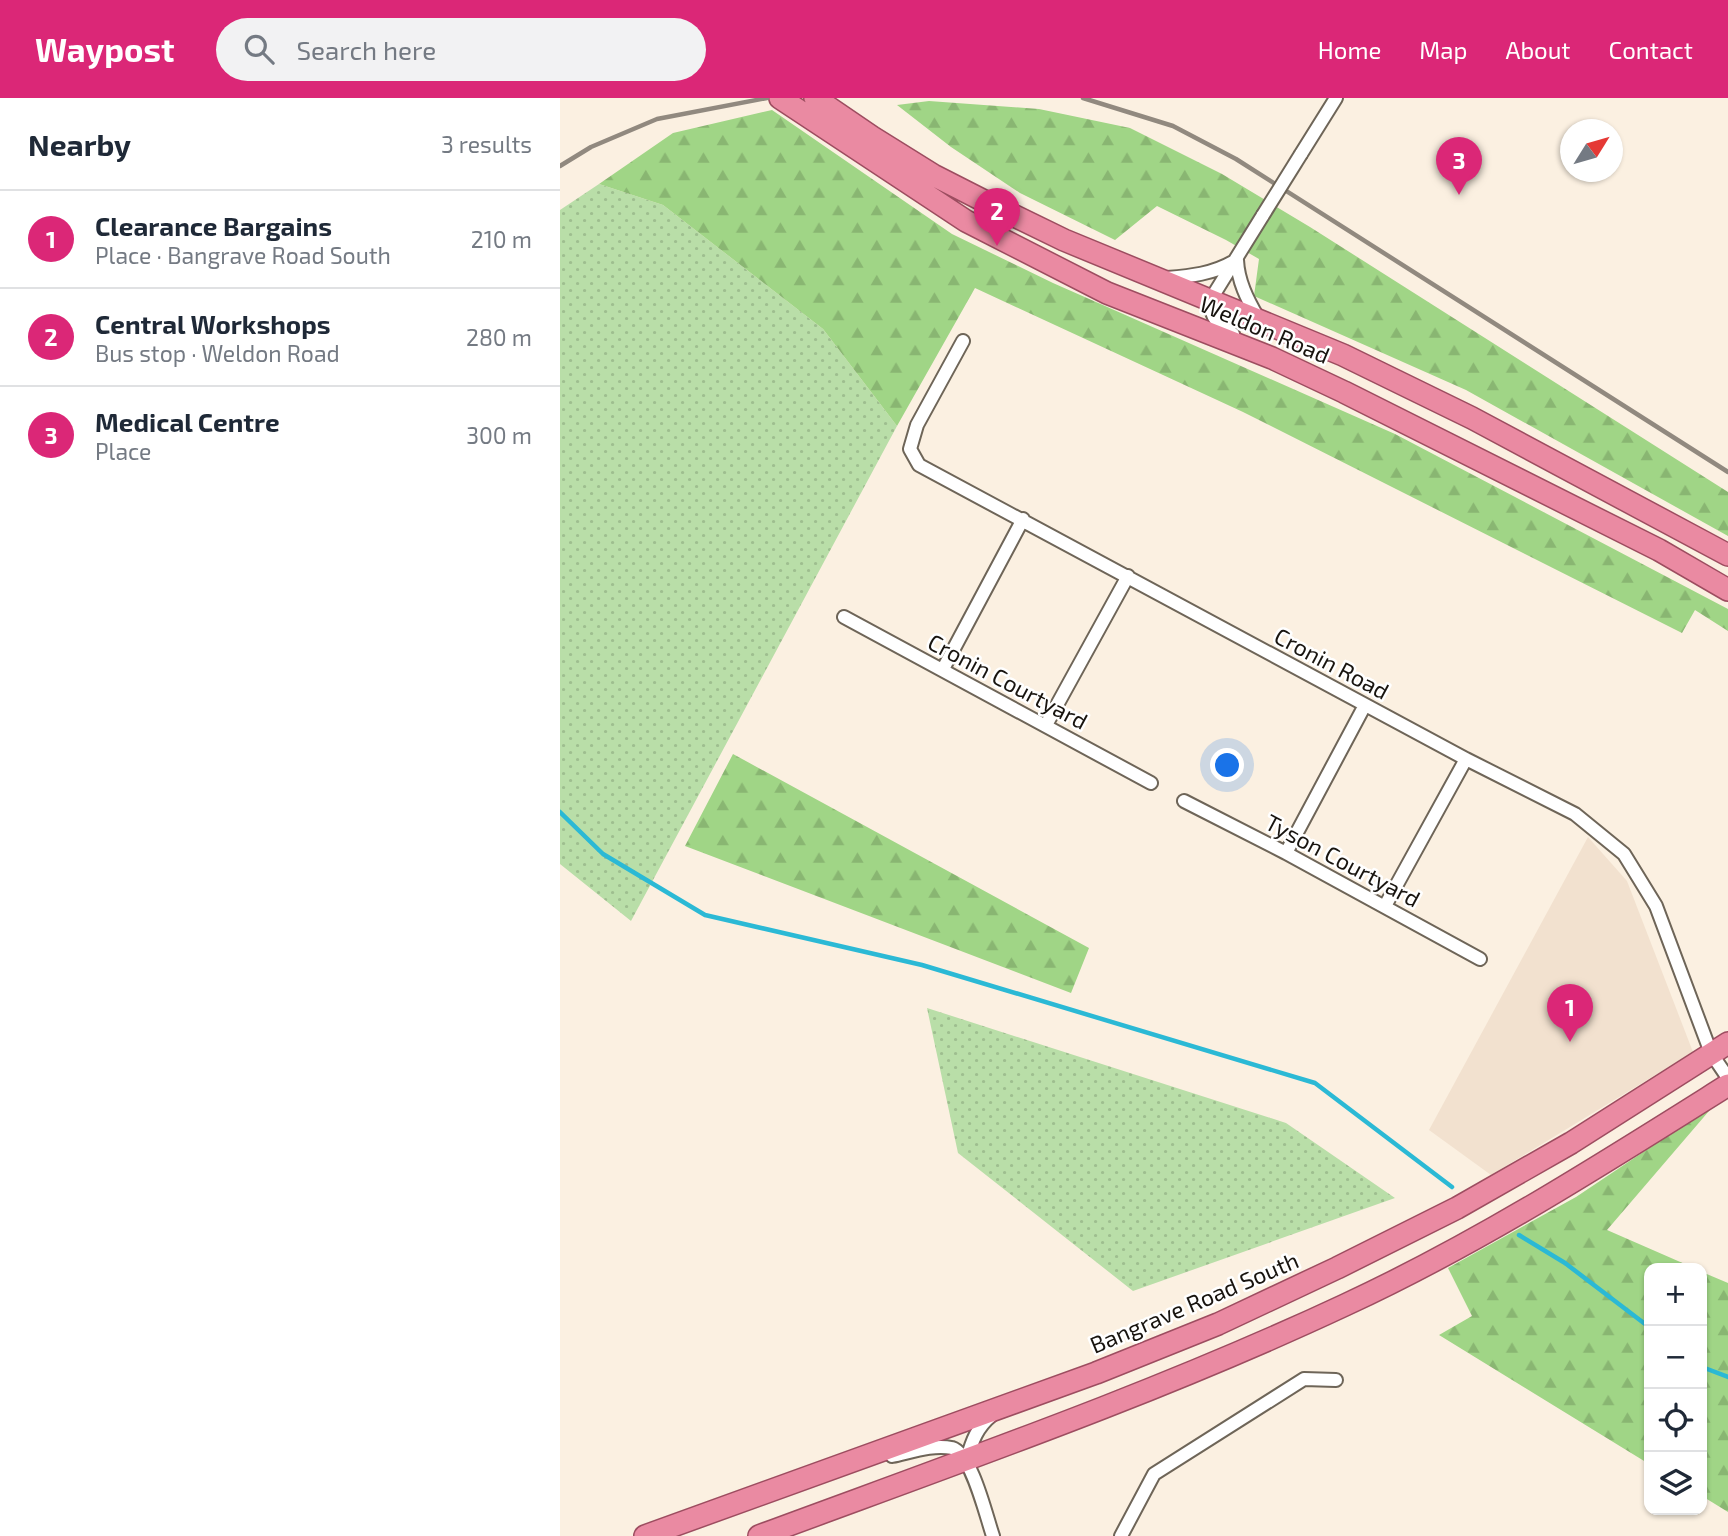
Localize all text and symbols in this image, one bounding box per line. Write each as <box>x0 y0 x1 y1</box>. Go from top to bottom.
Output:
search box <box>216 18 706 81</box>
text: Waypost <box>35 29 174 69</box>
icon: search <box>240 30 278 68</box>
text: Search here <box>296 34 436 65</box>
text: Home <box>1318 35 1381 64</box>
text: Map <box>1419 35 1467 64</box>
text: About <box>1505 35 1571 64</box>
text: Contact <box>1609 35 1693 64</box>
north arrow <box>1560 119 1623 182</box>
text: Nearby <box>28 126 131 162</box>
text: 3 results <box>441 130 532 158</box>
pin: 3 <box>1436 137 1482 195</box>
pin: 2 <box>974 188 1020 246</box>
text: Clearance Bargains <box>95 210 332 241</box>
text: 1 <box>46 225 56 253</box>
text: 210 m <box>471 225 532 253</box>
text: Place · Bangrave Road South <box>95 241 391 269</box>
street label: Weldon Road <box>1196 289 1334 369</box>
text: Central Workshops <box>95 308 331 339</box>
text: 2 <box>44 323 58 351</box>
text: 280 m <box>466 323 532 351</box>
text: Bus stop · Weldon Road <box>95 339 340 367</box>
text: Medical Centre <box>95 406 280 437</box>
text: 3 <box>44 421 58 449</box>
text: 300 m <box>466 421 532 449</box>
text: Place <box>95 437 151 465</box>
street label: Cronin Road <box>1270 621 1394 705</box>
street label: Cronin Courtyard <box>923 627 1093 735</box>
your location <box>1210 748 1244 782</box>
street label: Tyson Courtyard <box>1261 807 1425 913</box>
pin: 1 <box>1547 984 1593 1042</box>
street label: Bangrave Road South <box>1086 1245 1302 1359</box>
map controls <box>1644 1263 1707 1515</box>
button: + <box>1644 1263 1707 1326</box>
button: − <box>1644 1326 1707 1389</box>
button: locate <box>1644 1389 1707 1452</box>
button: layers <box>1644 1452 1707 1515</box>

